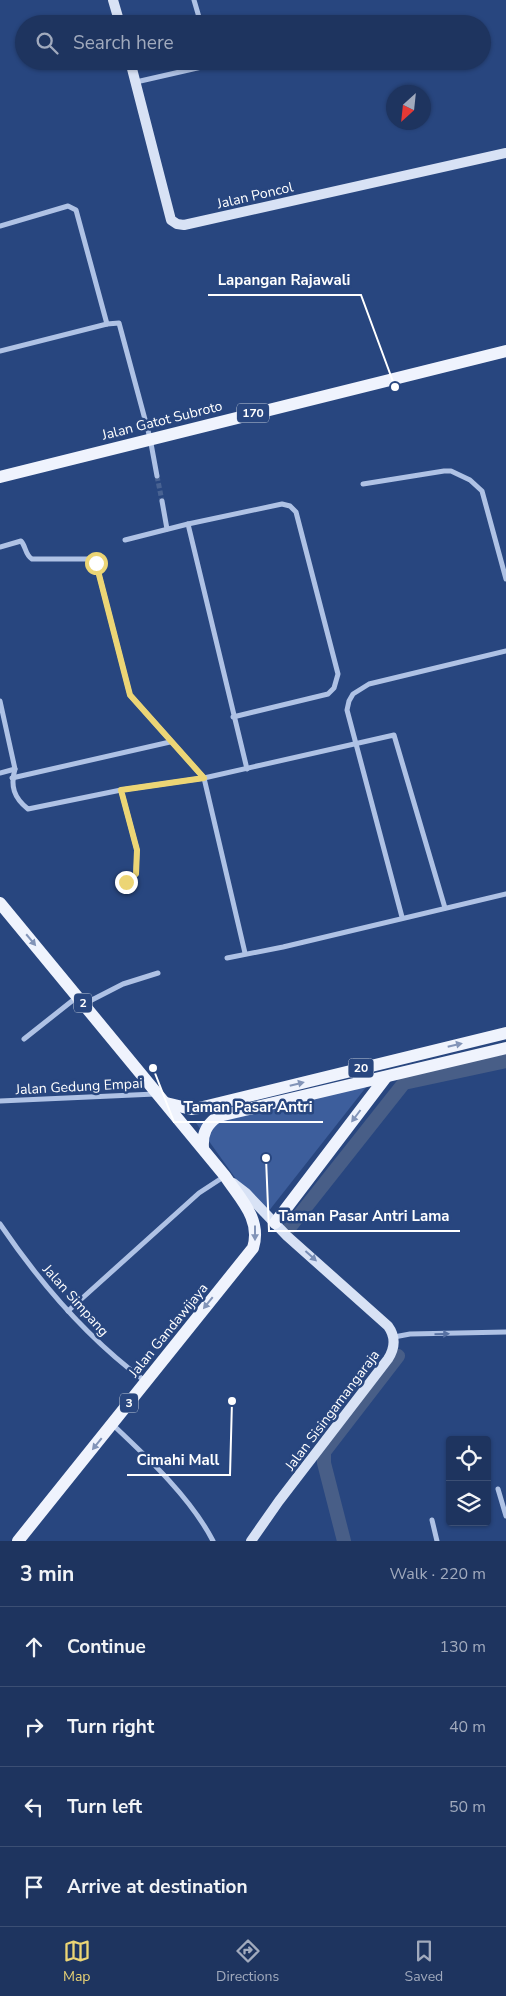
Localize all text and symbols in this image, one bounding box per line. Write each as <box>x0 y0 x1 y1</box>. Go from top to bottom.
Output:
search box <box>15 15 491 70</box>
icon: search <box>33 29 61 57</box>
text: Search here <box>73 30 174 56</box>
north arrow <box>386 85 431 130</box>
street label: Jalan Poncol <box>214 177 296 214</box>
callout: Lapangan Rajawali <box>208 265 361 295</box>
text: Lapangan Rajawali <box>218 270 350 290</box>
street label: Jalan Gatot Subroto <box>99 396 225 445</box>
road number: 170 <box>237 403 269 422</box>
route start <box>85 552 108 575</box>
route end <box>115 871 138 894</box>
one-way arrow <box>25 934 36 946</box>
road number: 2 <box>74 994 92 1012</box>
one-way arrow <box>447 1041 462 1049</box>
road number: 20 <box>348 1058 374 1078</box>
street label: Jalan Gedung Empai <box>14 1074 143 1099</box>
one-way arrow <box>289 1080 304 1088</box>
callout: Taman Pasar Antri <box>174 1092 323 1122</box>
text: Taman Pasar Antri <box>183 1097 313 1117</box>
one-way arrow <box>351 1109 361 1123</box>
callout: Taman Pasar Antri Lama <box>269 1201 460 1231</box>
text: Taman Pasar Antri Lama <box>278 1206 450 1226</box>
one-way arrow <box>251 1225 259 1241</box>
one-way arrow <box>304 1251 317 1262</box>
street label: Jalan Simpang <box>38 1260 113 1340</box>
street label: Jalan Gandawijaya <box>124 1279 212 1382</box>
one-way arrow <box>203 1296 214 1309</box>
one-way arrow <box>434 1329 450 1337</box>
street label: Jalan Sisingamangaraja <box>280 1346 384 1475</box>
road number: 3 <box>120 1394 138 1412</box>
map controls <box>446 1436 491 1526</box>
button: locate <box>446 1436 491 1481</box>
one-way arrow <box>91 1437 102 1450</box>
callout: Cimahi Mall <box>127 1445 230 1475</box>
text: Cimahi Mall <box>137 1450 220 1470</box>
button: layers <box>446 1481 491 1526</box>
text: 3 min <box>20 1560 74 1588</box>
text: Walk · 220 m <box>390 1563 486 1585</box>
icon: ahead <box>20 1633 48 1661</box>
text: Continue <box>67 1634 146 1660</box>
text: 130 m <box>439 1636 486 1658</box>
icon: right <box>20 1713 48 1741</box>
text: Turn right <box>67 1714 154 1740</box>
text: 40 m <box>449 1716 486 1738</box>
icon: left <box>20 1793 48 1821</box>
text: Turn left <box>67 1794 142 1820</box>
text: 50 m <box>449 1796 486 1818</box>
icon: arrive <box>20 1873 48 1901</box>
text: Arrive at destination <box>67 1874 248 1900</box>
tab: Map <box>63 1937 91 1986</box>
tab: Directions <box>216 1937 279 1986</box>
tab: Saved <box>405 1937 443 1986</box>

